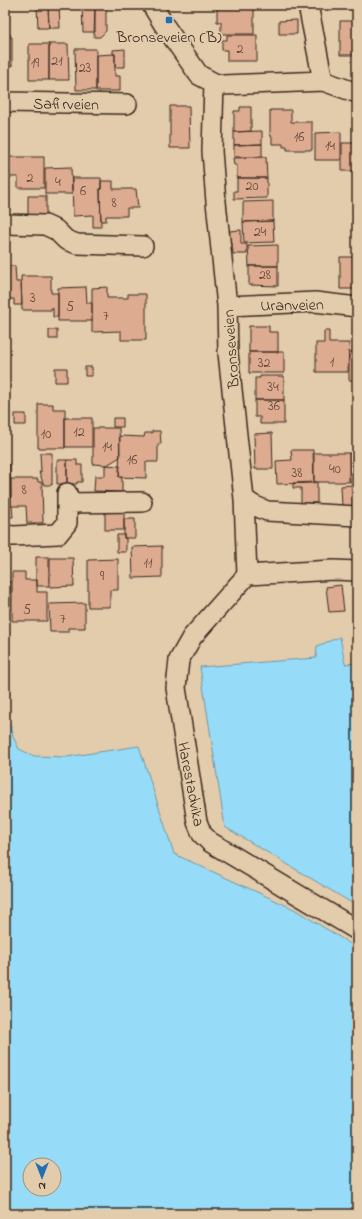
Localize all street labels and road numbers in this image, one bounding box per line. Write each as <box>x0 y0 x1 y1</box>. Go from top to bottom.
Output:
street label: Safirveien <box>33 92 99 118</box>
street label: Uranveien <box>260 293 324 319</box>
street label: Bronseveien <box>217 309 247 390</box>
street label: Harestadvika <box>170 740 210 829</box>

